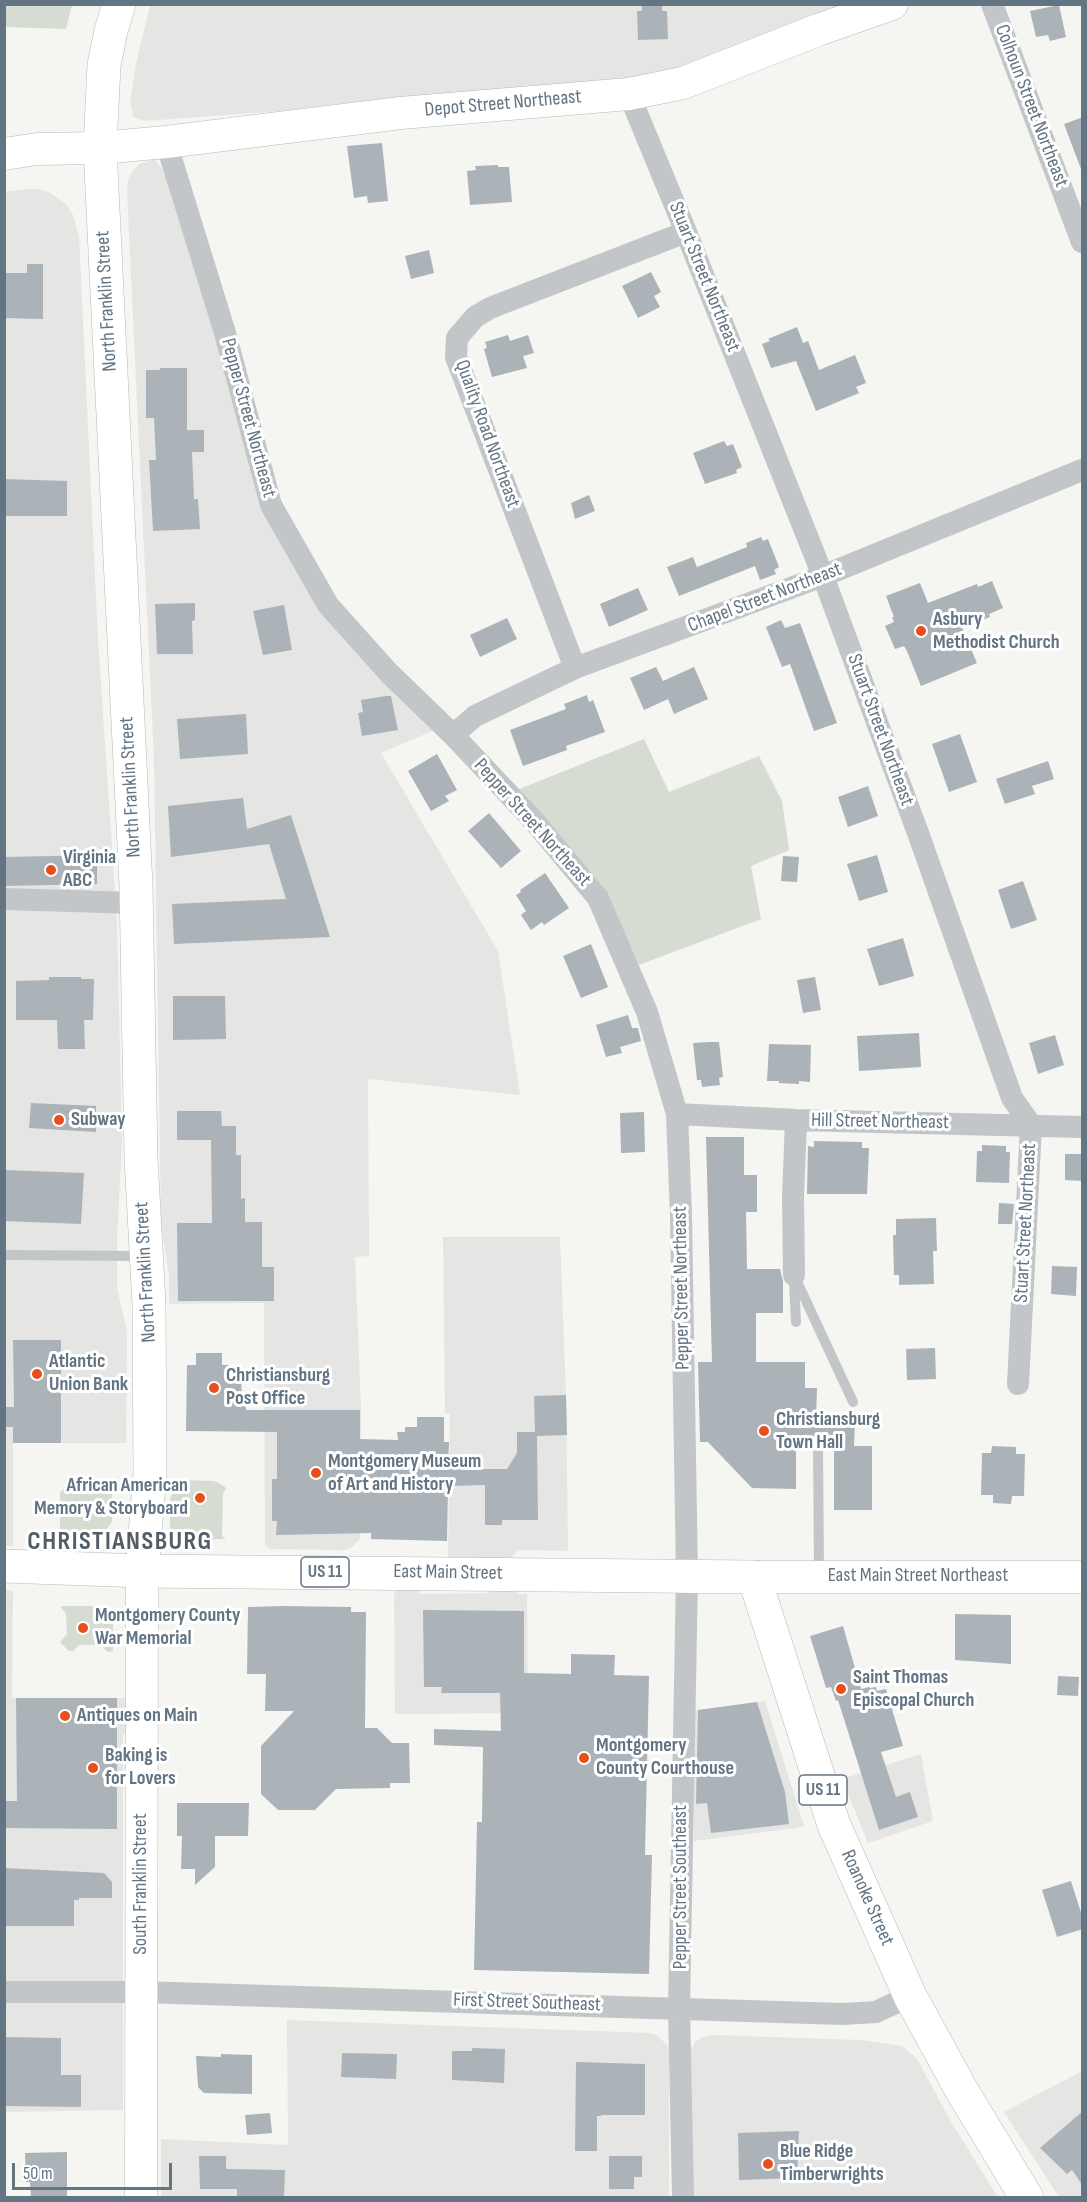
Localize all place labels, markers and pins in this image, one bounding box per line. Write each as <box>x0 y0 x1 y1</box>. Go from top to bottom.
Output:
place label: Asbury Methodist Church <box>933 608 1060 655</box>
marker: Asbury Methodist Church <box>914 624 928 638</box>
place label: Virginia ABC <box>63 846 116 893</box>
marker: Virginia ABC <box>44 863 58 877</box>
place label: Subway <box>71 1108 126 1132</box>
marker: Subway <box>52 1113 66 1127</box>
place label: Atlantic Union Bank <box>49 1350 128 1397</box>
place label: Christiansburg Post Office <box>226 1364 330 1411</box>
marker: Atlantic Union Bank <box>30 1367 44 1381</box>
marker: Christiansburg Post Office <box>207 1381 221 1395</box>
place label: Christiansburg Town Hall <box>776 1408 880 1455</box>
marker: Christiansburg Town Hall <box>757 1424 771 1438</box>
place label: Montgomery Museum of Art and History <box>328 1450 481 1497</box>
marker: Montgomery Museum of Art and History <box>309 1466 323 1480</box>
place label: African American Memory & Storyboard <box>34 1474 188 1521</box>
marker: African American Memory & Storyboard <box>193 1491 207 1505</box>
place label: Montgomery County War Memorial <box>95 1604 240 1651</box>
marker: Montgomery County War Memorial <box>76 1621 90 1635</box>
place label: Saint Thomas Episcopal Church <box>853 1666 974 1713</box>
marker: Saint Thomas Episcopal Church <box>834 1682 848 1696</box>
place label: Antiques on Main <box>77 1704 198 1728</box>
marker: Antiques on Main <box>58 1709 72 1723</box>
place label: Montgomery County Courthouse <box>596 1734 734 1781</box>
place label: Baking is for Lovers <box>105 1744 176 1791</box>
marker: Montgomery County Courthouse <box>577 1751 591 1765</box>
marker: Baking is for Lovers <box>86 1761 100 1775</box>
place label: Blue Ridge Timberwrights <box>780 2140 884 2187</box>
marker: Blue Ridge Timberwrights <box>761 2157 775 2171</box>

